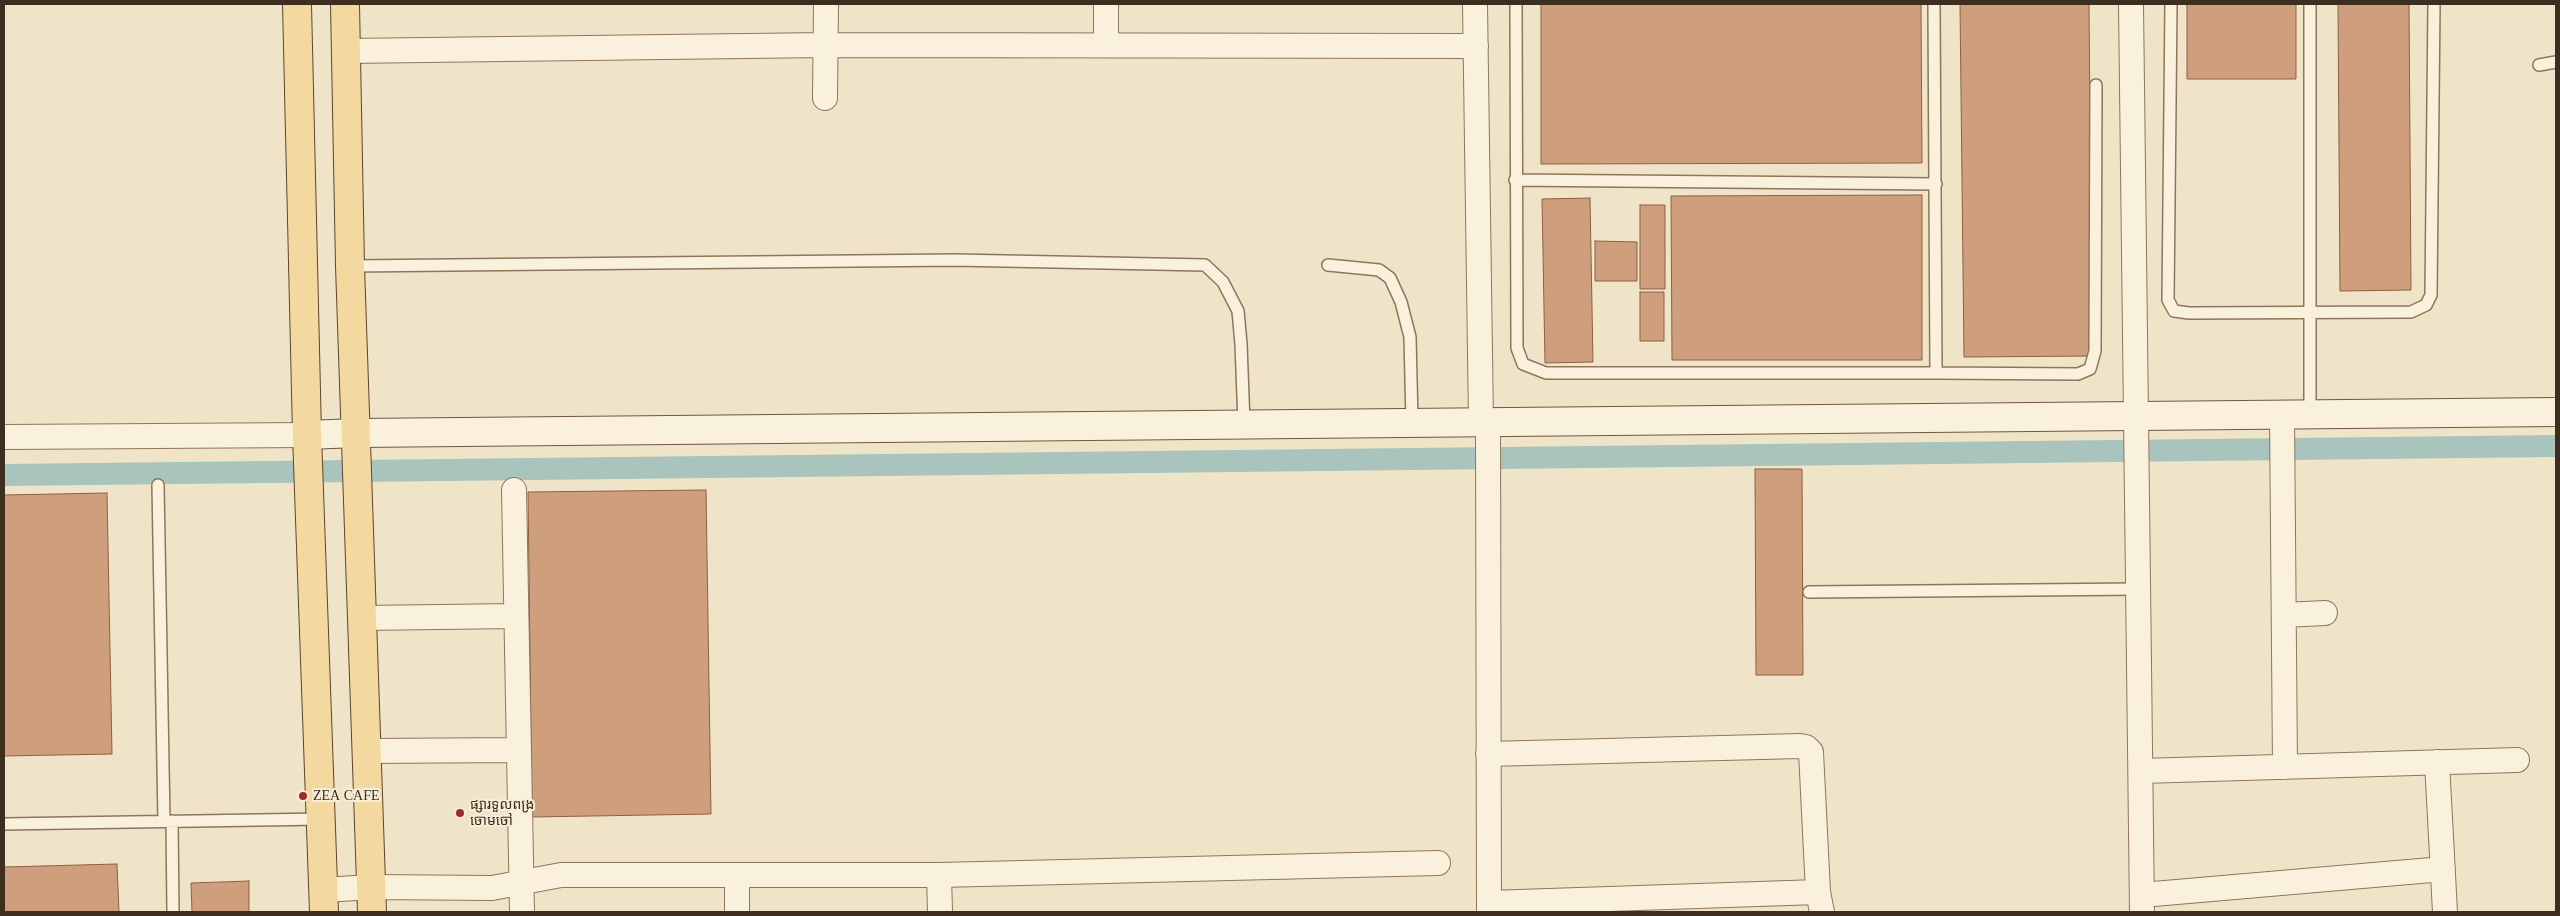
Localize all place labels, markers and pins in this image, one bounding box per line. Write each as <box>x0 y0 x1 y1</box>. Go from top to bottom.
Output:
place label: ZEA CAFE <box>313 788 380 804</box>
marker: ZEA CAFE <box>297 790 309 802</box>
place label: ផ្សារទួលពង្រ ចោមចៅ <box>470 797 534 830</box>
marker: ផ្សារទួលពង្រ ចោមចៅ <box>454 807 466 819</box>

